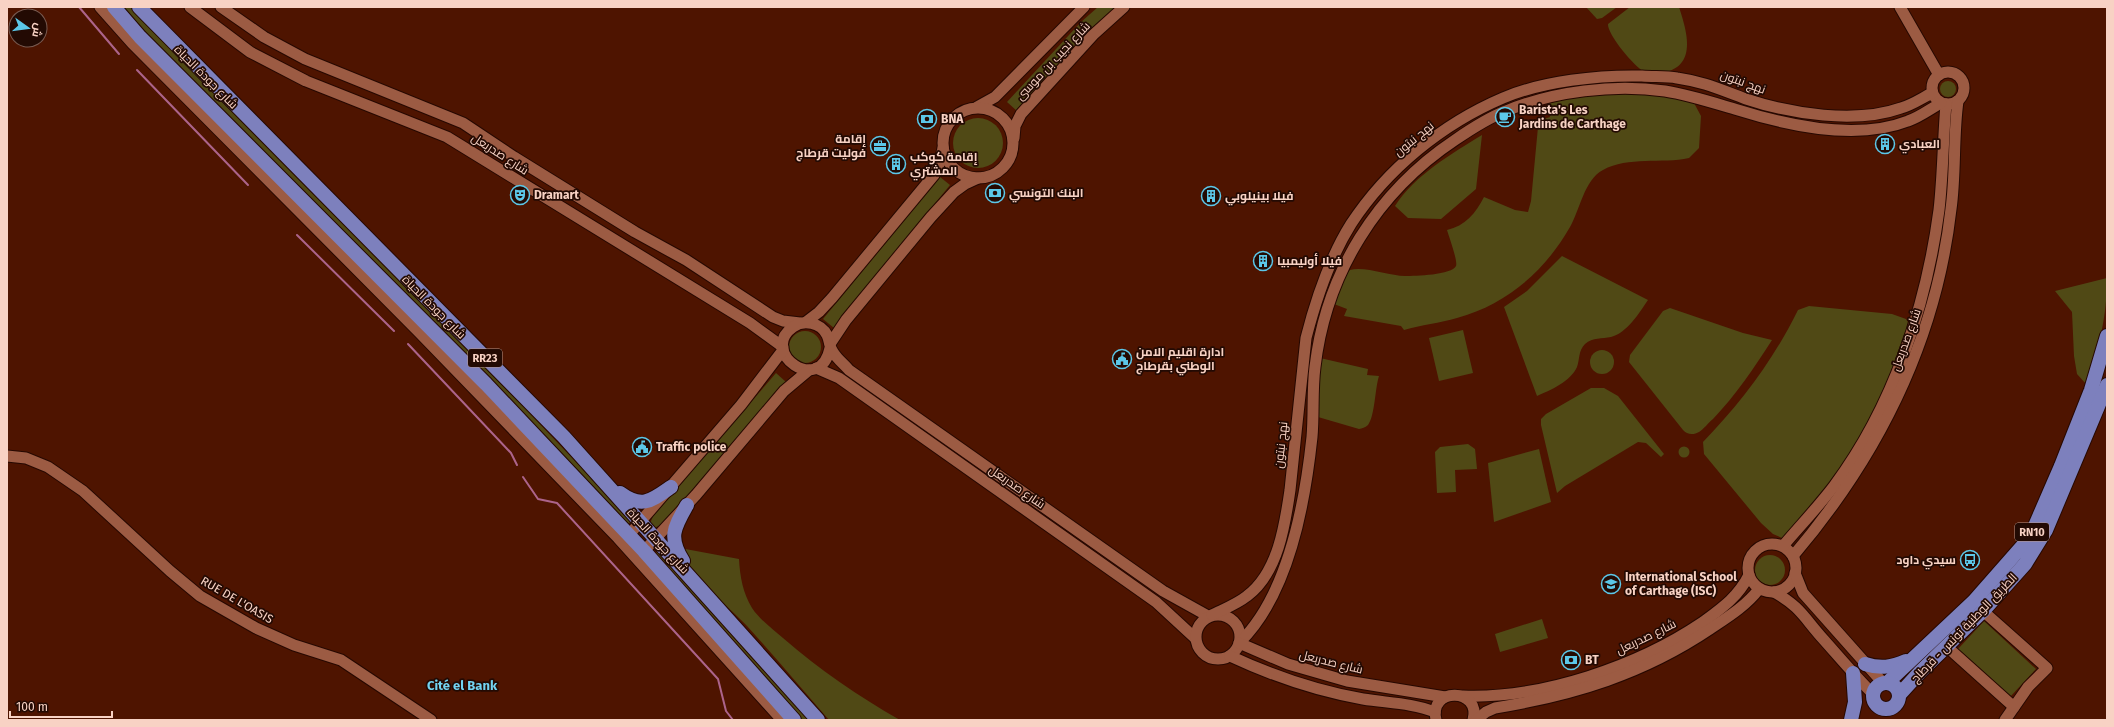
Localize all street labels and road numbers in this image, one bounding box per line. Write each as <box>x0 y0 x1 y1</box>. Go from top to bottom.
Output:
street label: شارع نجيب بن موسى <box>1013 19 1094 104</box>
street label: شارع جودة الحياة <box>171 42 241 112</box>
street label: نهج نبتون <box>1718 67 1767 98</box>
street label: نهج نبتون <box>1391 119 1437 160</box>
street label: شارع صدربعل <box>468 130 531 178</box>
street label: شارع جودة الحياة <box>399 272 469 342</box>
street label: شارع صدربعل <box>1888 307 1925 373</box>
road number: RR23 <box>468 349 502 367</box>
street label: نهج نبتون <box>1272 421 1291 469</box>
street label: شارع صدربعل <box>986 463 1048 512</box>
street label: شارع جودة الحياة <box>624 506 692 577</box>
road number: RN10 <box>2015 523 2049 541</box>
street label: الطريق الوطنية تونس - قرطاج <box>1908 570 2021 686</box>
street label: RUE DE L'OASIS <box>198 574 276 627</box>
street label: شارع صدربعل <box>1614 616 1679 658</box>
street label: شارع صدربعل <box>1297 647 1364 678</box>

